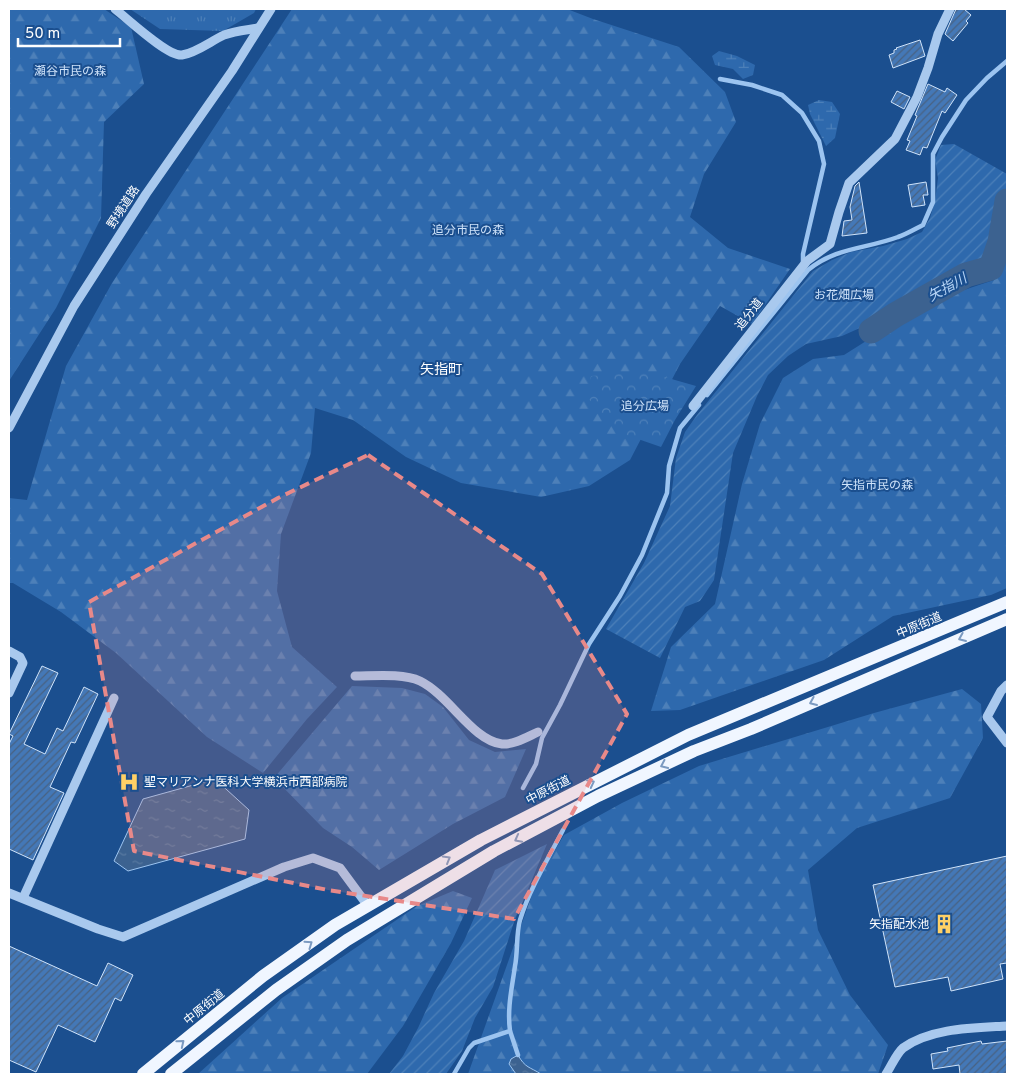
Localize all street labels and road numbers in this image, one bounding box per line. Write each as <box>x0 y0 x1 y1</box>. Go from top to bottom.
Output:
street label: 野境道路 <box>104 183 144 232</box>
street label: 追分道 <box>732 296 767 334</box>
street label: 中原街道 <box>894 609 945 643</box>
street label: 中原街道 <box>523 773 573 809</box>
street label: 中原街道 <box>181 986 228 1029</box>

